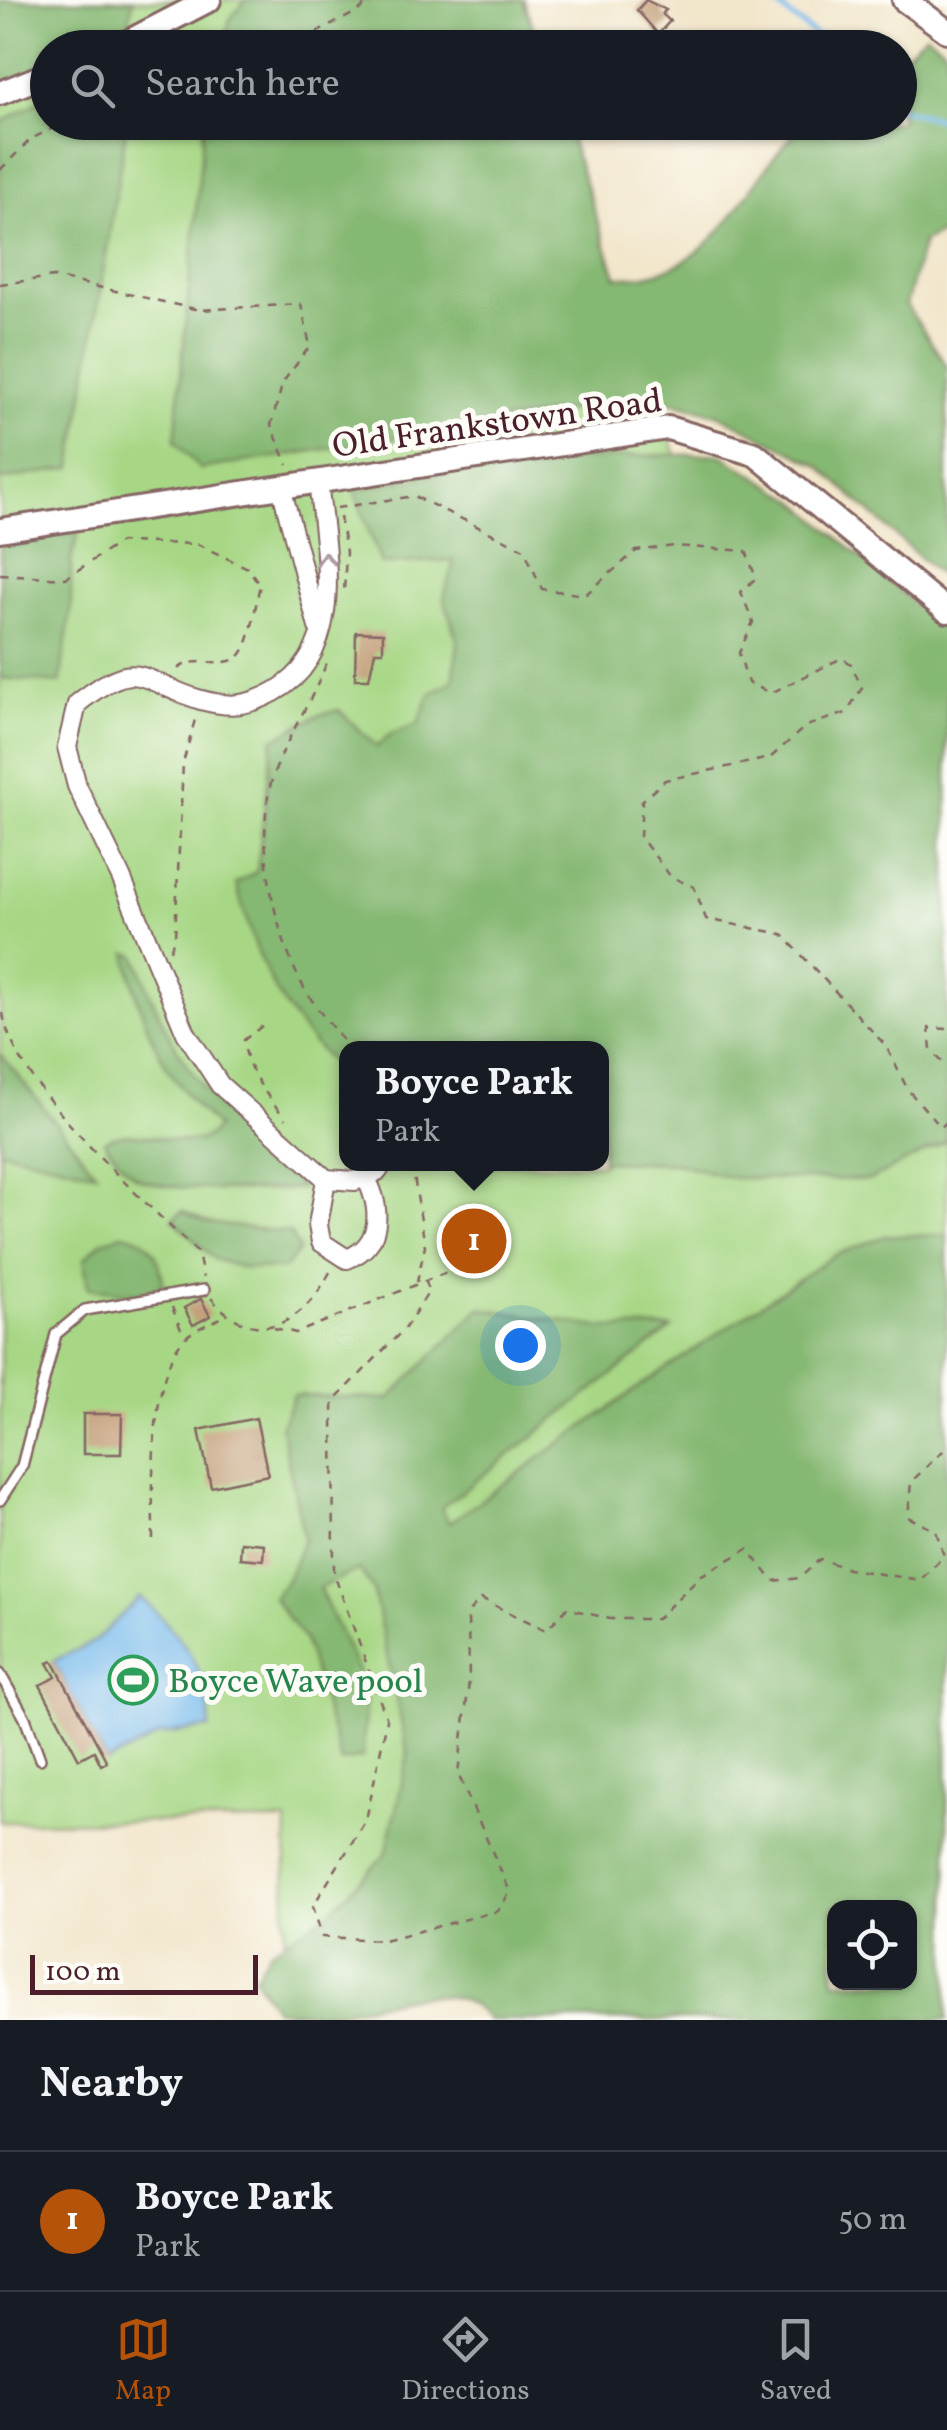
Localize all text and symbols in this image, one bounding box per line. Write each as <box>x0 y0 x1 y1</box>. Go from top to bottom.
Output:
search box <box>30 30 917 140</box>
icon: search <box>65 58 120 113</box>
text: Search here <box>145 59 340 112</box>
street label: Old Frankstown Road <box>329 378 665 472</box>
one-way arrow <box>315 550 336 566</box>
popup <box>339 1041 609 1171</box>
text: Boyce Park <box>375 1058 573 1111</box>
text: Park <box>375 1111 440 1155</box>
pin: 1 <box>442 1204 506 1278</box>
your location <box>495 1320 546 1371</box>
sports icon: Boyce Wave pool <box>107 1654 159 1706</box>
place label: Boyce Wave pool <box>168 1659 423 1707</box>
map controls <box>827 1900 917 1990</box>
button: locate <box>827 1900 917 1990</box>
scale bar <box>30 1950 258 1994</box>
text: 100 m <box>45 1953 120 1992</box>
text: Nearby <box>40 2056 183 2115</box>
text: Boyce Park <box>135 2173 333 2226</box>
text: 1 <box>66 2199 79 2243</box>
text: 50 m <box>838 2199 907 2243</box>
text: Park <box>135 2226 200 2270</box>
tab: Map <box>115 2312 171 2411</box>
tab: Directions <box>401 2312 530 2411</box>
tab: Saved <box>760 2312 832 2411</box>

